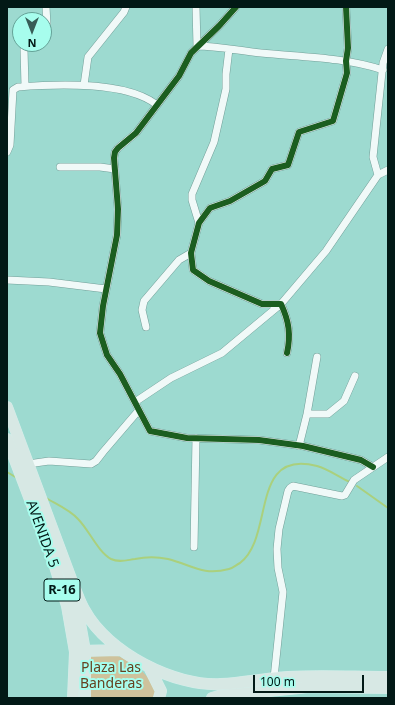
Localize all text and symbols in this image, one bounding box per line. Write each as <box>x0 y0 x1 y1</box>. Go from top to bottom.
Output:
north arrow <box>12 12 52 52</box>
text: N <box>28 36 36 51</box>
street label: AVENIDA 5 <box>22 498 62 570</box>
road number: R-16 <box>44 579 80 601</box>
park label: Plaza Las Banderas <box>80 660 142 692</box>
scale bar <box>255 667 366 693</box>
text: 100 m <box>260 673 295 690</box>

